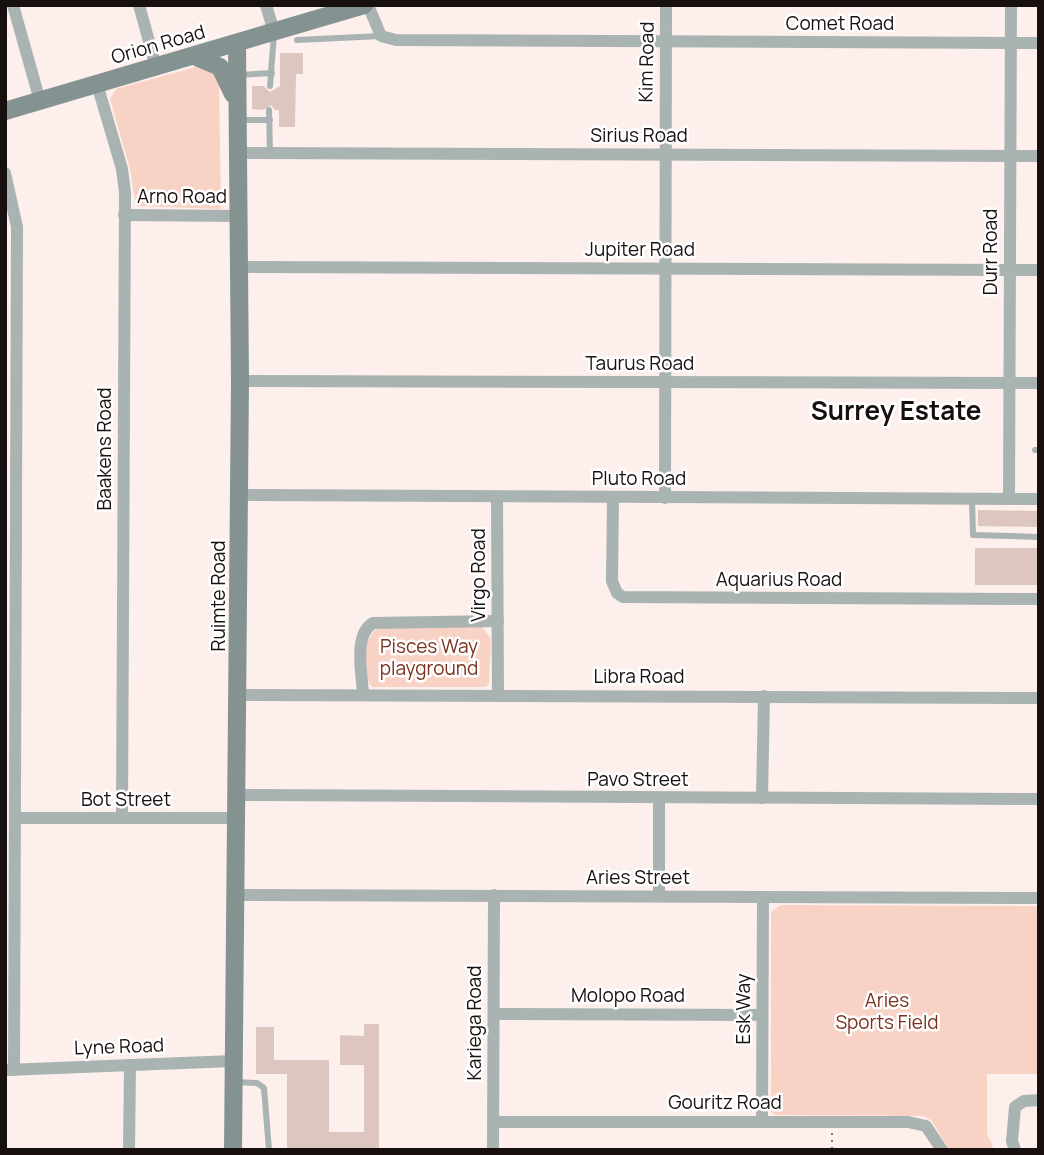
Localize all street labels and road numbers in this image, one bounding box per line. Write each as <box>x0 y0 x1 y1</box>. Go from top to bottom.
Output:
street label: Comet Road <box>786 10 894 36</box>
street label: Orion Road <box>108 18 208 70</box>
street label: Kim Road <box>632 21 660 103</box>
street label: Sirius Road <box>590 122 688 148</box>
street label: Arno Road <box>137 183 227 209</box>
street label: Durr Road <box>977 209 1003 295</box>
street label: Jupiter Road <box>585 236 695 262</box>
street label: Taurus Road <box>586 350 694 376</box>
street label: Baakens Road <box>91 388 117 510</box>
street label: Pluto Road <box>592 465 686 491</box>
street label: Virgo Road <box>465 528 491 622</box>
street label: Ruimte Road <box>205 541 231 651</box>
street label: Aquarius Road <box>716 566 842 592</box>
street label: Libra Road <box>593 663 685 689</box>
street label: Pavo Street <box>587 766 689 792</box>
street label: Bot Street <box>81 786 171 812</box>
street label: Aries Street <box>586 864 690 890</box>
street label: Kariega Road <box>461 966 487 1080</box>
street label: Esk Way <box>730 974 756 1044</box>
street label: Molopo Road <box>571 982 685 1008</box>
street label: Lyne Road <box>74 1031 164 1061</box>
street label: Gouritz Road <box>668 1089 782 1115</box>

